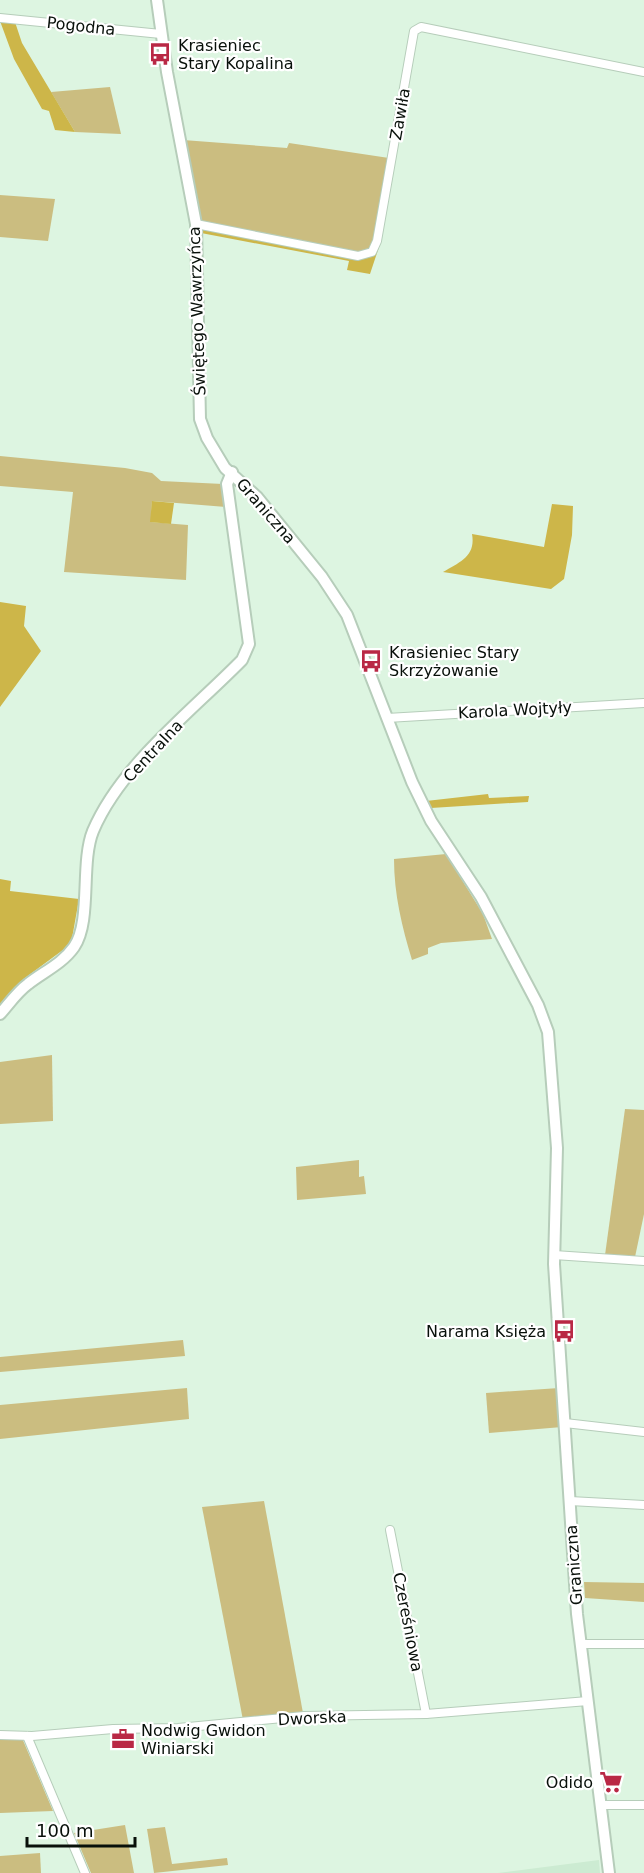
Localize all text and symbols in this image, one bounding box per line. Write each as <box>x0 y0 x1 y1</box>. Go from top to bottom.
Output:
street label: Pogodna <box>46 13 116 39</box>
place label: Krasieniec Stary Kopalina <box>178 36 294 73</box>
bus stop icon: Krasieniec Stary Kopalina <box>147 41 173 67</box>
street label: Zawiła <box>386 86 414 142</box>
street label: Świętego Wawrzyńca <box>185 226 209 396</box>
street label: Graniczna <box>232 474 300 548</box>
place label: Krasieniec Stary Skrzyżowanie <box>389 643 519 680</box>
bus stop icon: Krasieniec Stary Skrzyżowanie <box>358 648 384 674</box>
street label: Karola Wojtyły <box>457 698 573 722</box>
street label: Centralna <box>119 716 187 786</box>
bus stop icon: Narama Księża <box>551 1318 577 1344</box>
place label: Narama Księża <box>426 1322 546 1341</box>
street label: Graniczna <box>562 1524 586 1606</box>
street label: Czereśniowa <box>389 1571 427 1673</box>
street label: Dworska <box>277 1707 347 1729</box>
place label: Nodwig Gwidon Winiarski <box>141 1721 266 1758</box>
office icon: Nodwig Gwidon Winiarski <box>110 1726 136 1752</box>
supermarket icon: Odido <box>598 1769 624 1795</box>
place label: Odido <box>546 1773 593 1792</box>
scale bar <box>27 1810 135 1848</box>
text: 100 m <box>36 1820 94 1841</box>

